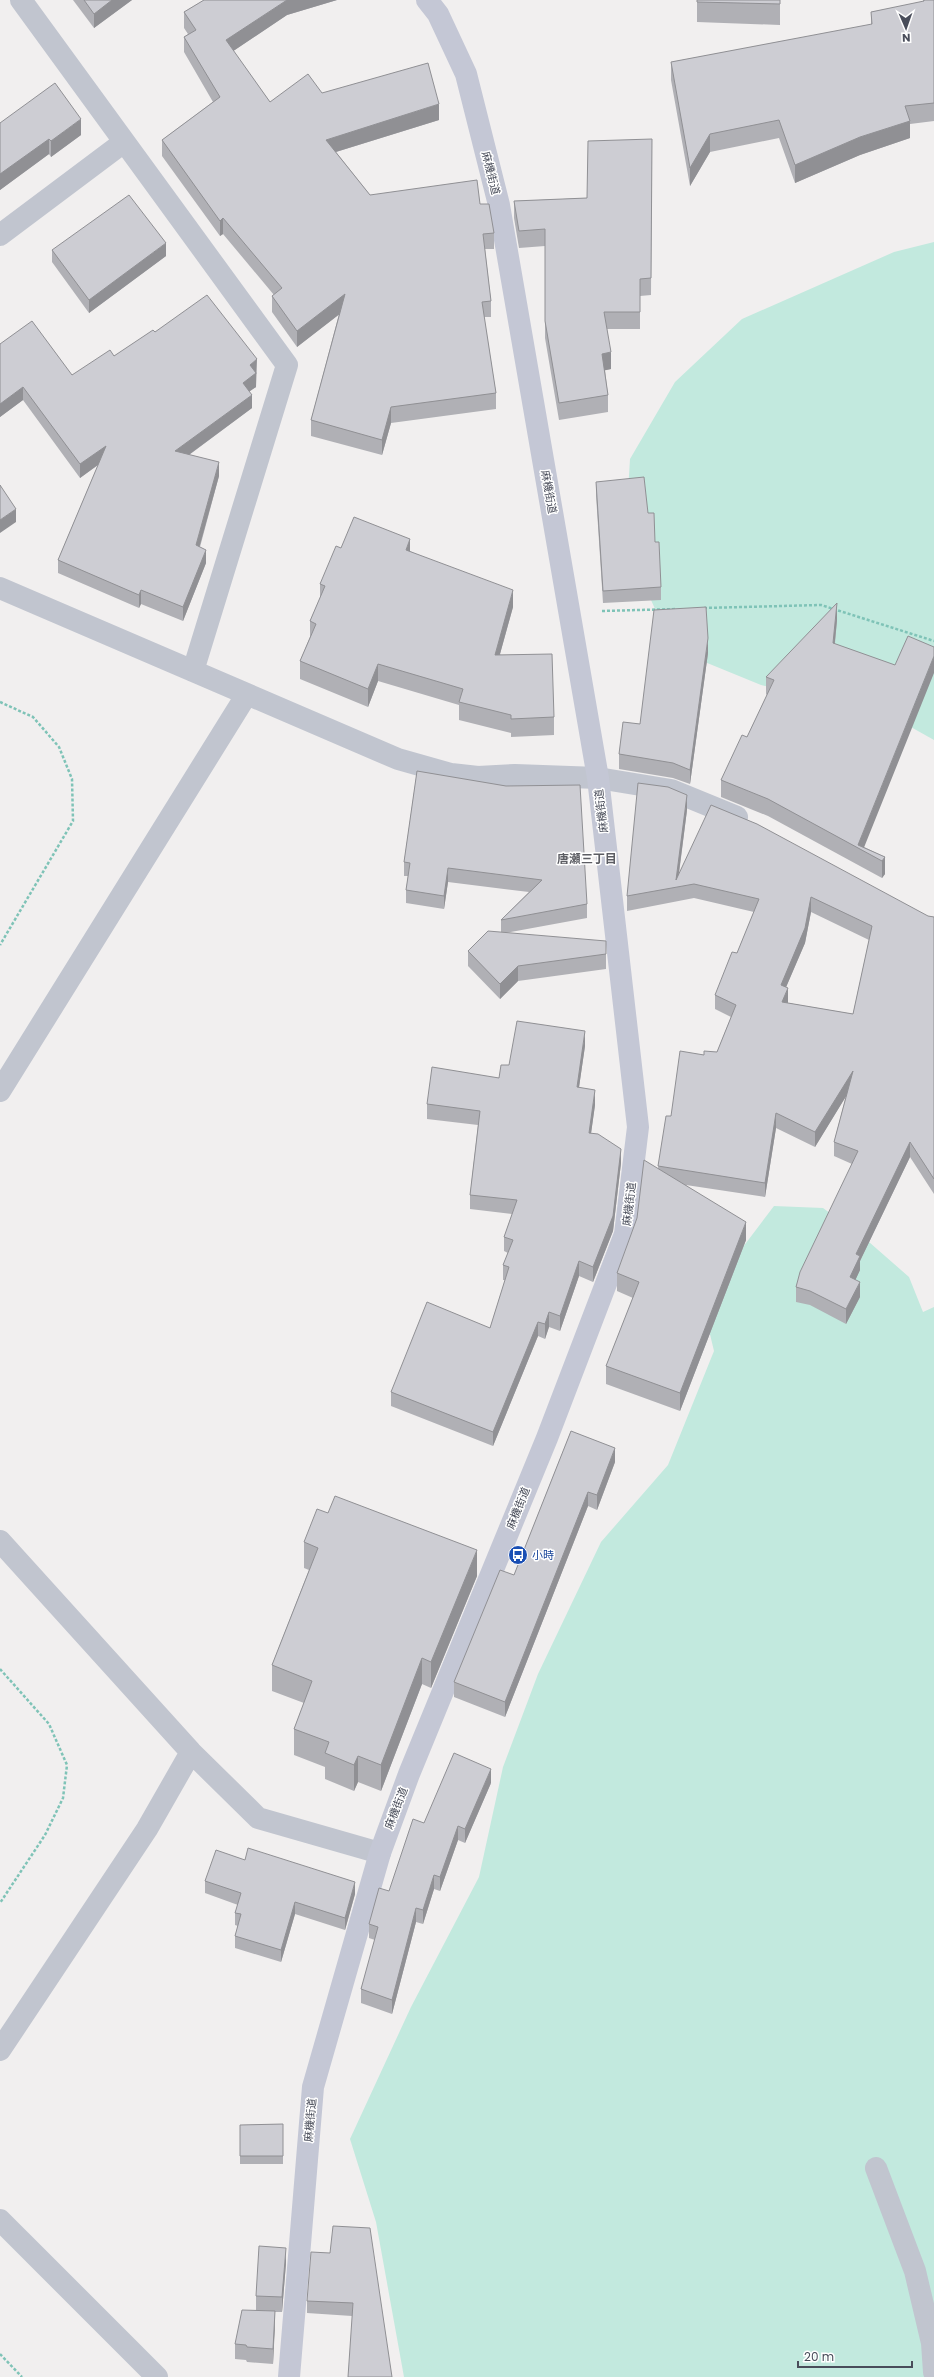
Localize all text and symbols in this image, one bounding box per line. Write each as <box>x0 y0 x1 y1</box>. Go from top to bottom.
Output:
north arrow <box>886 8 926 48</box>
text: N <box>902 30 911 46</box>
street label: 麻機街道 <box>478 150 504 196</box>
street label: 麻機街道 <box>537 469 561 515</box>
street label: 麻機街道 <box>590 788 612 834</box>
district label: 唐瀬三丁目 <box>557 850 617 867</box>
street label: 麻機街道 <box>618 1181 640 1227</box>
street label: 麻機街道 <box>502 1485 534 1531</box>
bus stop icon: 小時 <box>507 1544 529 1566</box>
place label: 小時 <box>532 1547 554 1563</box>
street label: 麻機街道 <box>381 1785 411 1831</box>
street label: 麻機街道 <box>300 2097 320 2143</box>
scale bar <box>798 2343 912 2369</box>
text: 20 m <box>804 2348 834 2365</box>

